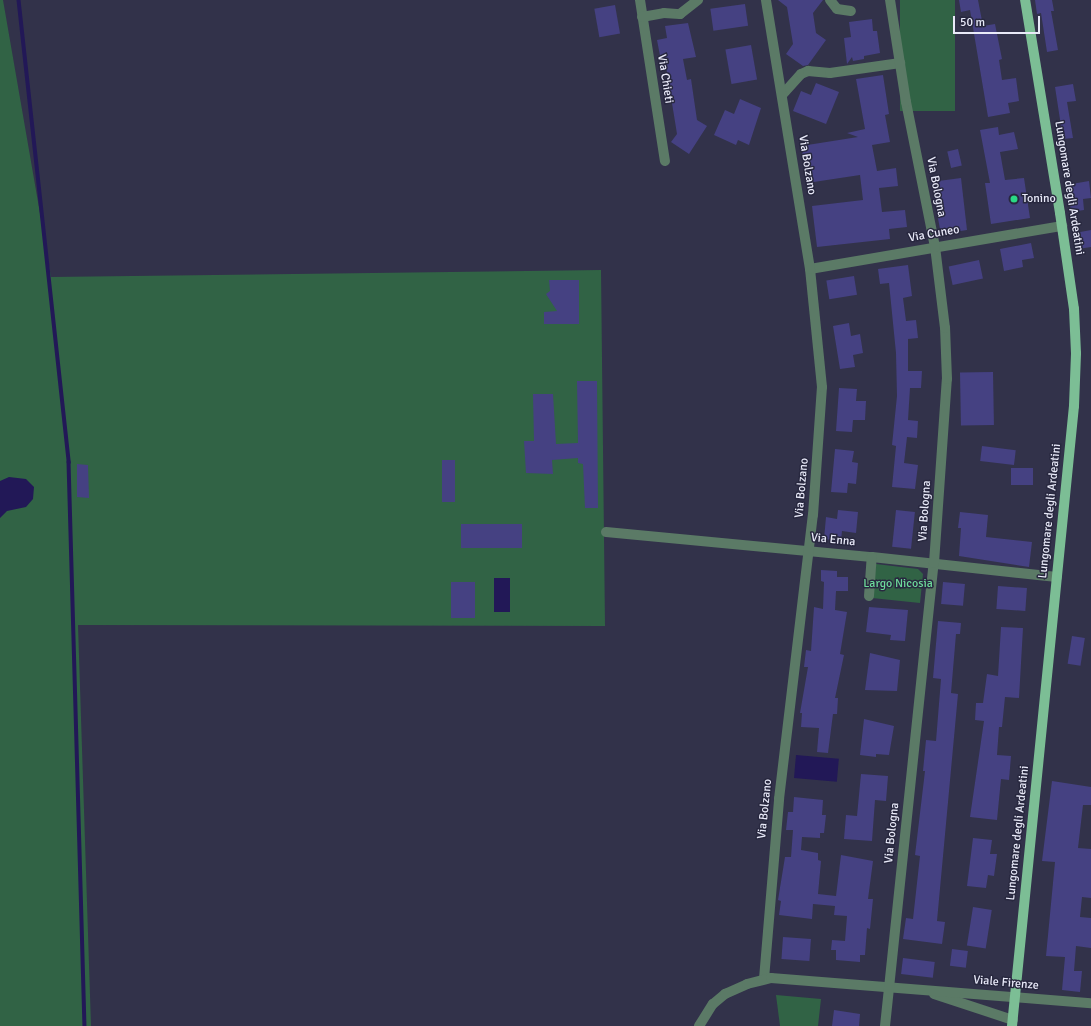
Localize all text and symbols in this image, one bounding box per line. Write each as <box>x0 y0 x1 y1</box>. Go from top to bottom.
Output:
scale bar <box>955 8 1042 34</box>
text: 50 m <box>960 15 985 30</box>
street label: Via Chieti <box>654 53 676 105</box>
street label: Lungomare degli Ardeatini <box>1051 120 1087 256</box>
street label: Via Bolzano <box>795 134 819 196</box>
street label: Via Bologna <box>923 156 949 218</box>
place label: Tonino <box>1022 192 1056 206</box>
marker: Tonino <box>1009 194 1019 204</box>
street label: Via Cuneo <box>907 222 961 246</box>
street label: Lungomare degli Ardeatini <box>1036 443 1064 579</box>
street label: Via Bolzano <box>792 457 812 519</box>
street label: Via Bologna <box>916 480 934 542</box>
street label: Via Enna <box>810 530 856 550</box>
park label: Largo Nicosia <box>863 577 933 591</box>
street label: Lungomare degli Ardeatini <box>1004 765 1032 901</box>
street label: Via Bolzano <box>755 778 775 840</box>
street label: Via Bologna <box>882 802 902 864</box>
street label: Viale Firenze <box>973 973 1039 993</box>

